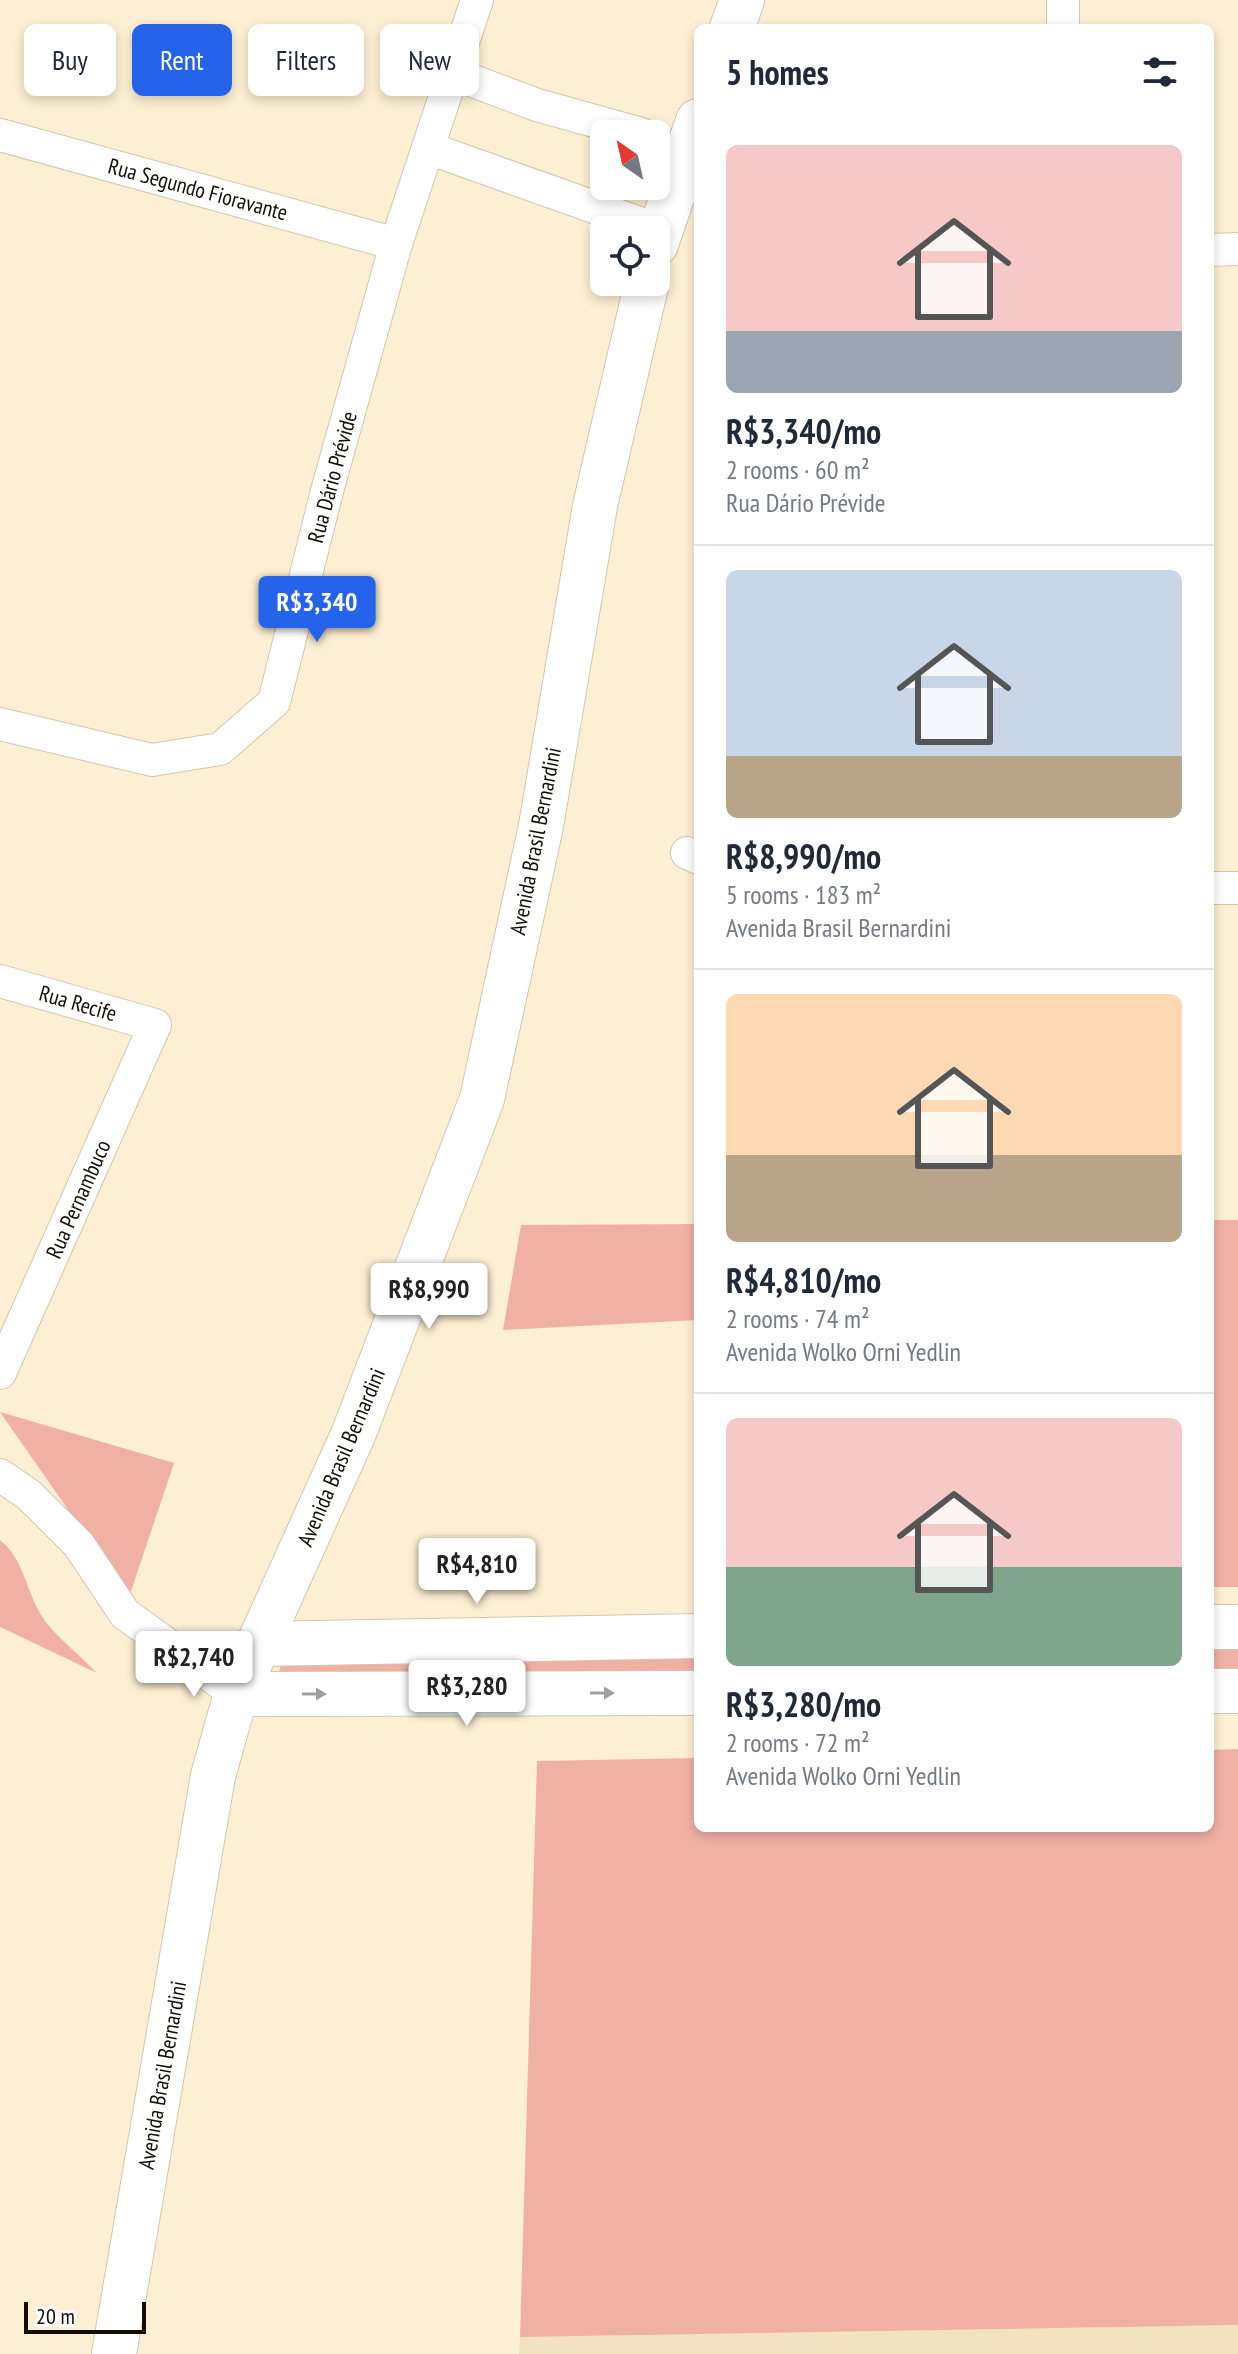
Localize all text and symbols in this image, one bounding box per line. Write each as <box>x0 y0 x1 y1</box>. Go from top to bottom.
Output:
chip: Buy <box>24 24 116 96</box>
chip: Rent <box>132 24 232 96</box>
chip: Filters <box>248 24 364 96</box>
chip: New <box>380 24 479 96</box>
text: 5 homes <box>726 50 829 94</box>
icon: filters <box>1138 50 1182 94</box>
north arrow <box>590 120 670 200</box>
map controls <box>590 120 670 296</box>
street label: Rua Segundo Fioravante <box>105 152 291 226</box>
icon: home <box>882 197 1026 341</box>
button: locate <box>590 216 670 296</box>
street label: Rua Dário Prévide <box>301 408 363 546</box>
text: R$3,340/mo <box>726 409 881 453</box>
text: 2 rooms · 60 m² <box>726 453 870 486</box>
text: Rua Dário Prévide <box>726 486 885 519</box>
pin: R$3,340 <box>243 576 391 644</box>
text: R$3,340 <box>277 585 357 618</box>
icon: home <box>882 622 1026 766</box>
street label: Avenida Brasil Bernardini <box>503 745 567 937</box>
text: R$8,990/mo <box>726 834 881 878</box>
text: 5 rooms · 183 m² <box>726 878 881 911</box>
text: Avenida Brasil Bernardini <box>726 911 951 944</box>
street label: Rua Recife <box>36 979 120 1027</box>
icon: home <box>882 1046 1026 1190</box>
street label: Rua Pernambuco <box>39 1135 117 1263</box>
text: R$4,810/mo <box>726 1258 881 1302</box>
pin: R$8,990 <box>355 1263 503 1331</box>
text: R$8,990 <box>389 1272 469 1305</box>
text: 2 rooms · 74 m² <box>726 1302 870 1335</box>
text: Avenida Wolko Orni Yedlin <box>726 1335 961 1368</box>
street label: Avenida Brasil Bernardini <box>291 1364 391 1550</box>
icon: home <box>882 1470 1026 1614</box>
pin: R$4,810 <box>403 1538 551 1606</box>
text: R$4,810 <box>437 1547 517 1580</box>
pin: R$2,740 <box>120 1631 268 1699</box>
text: R$2,740 <box>154 1640 234 1673</box>
pin: R$3,280 <box>393 1660 541 1728</box>
text: R$3,280 <box>427 1669 507 1702</box>
text: R$3,280/mo <box>726 1682 881 1726</box>
one-way arrow <box>590 1687 615 1699</box>
one-way arrow <box>302 1688 327 1700</box>
text: 2 rooms · 72 m² <box>726 1726 870 1759</box>
text: Avenida Wolko Orni Yedlin <box>726 1759 961 1792</box>
street label: Avenida Brasil Bernardini <box>132 1979 192 2171</box>
scale bar <box>24 2298 146 2334</box>
text: 20 m <box>36 2302 75 2330</box>

